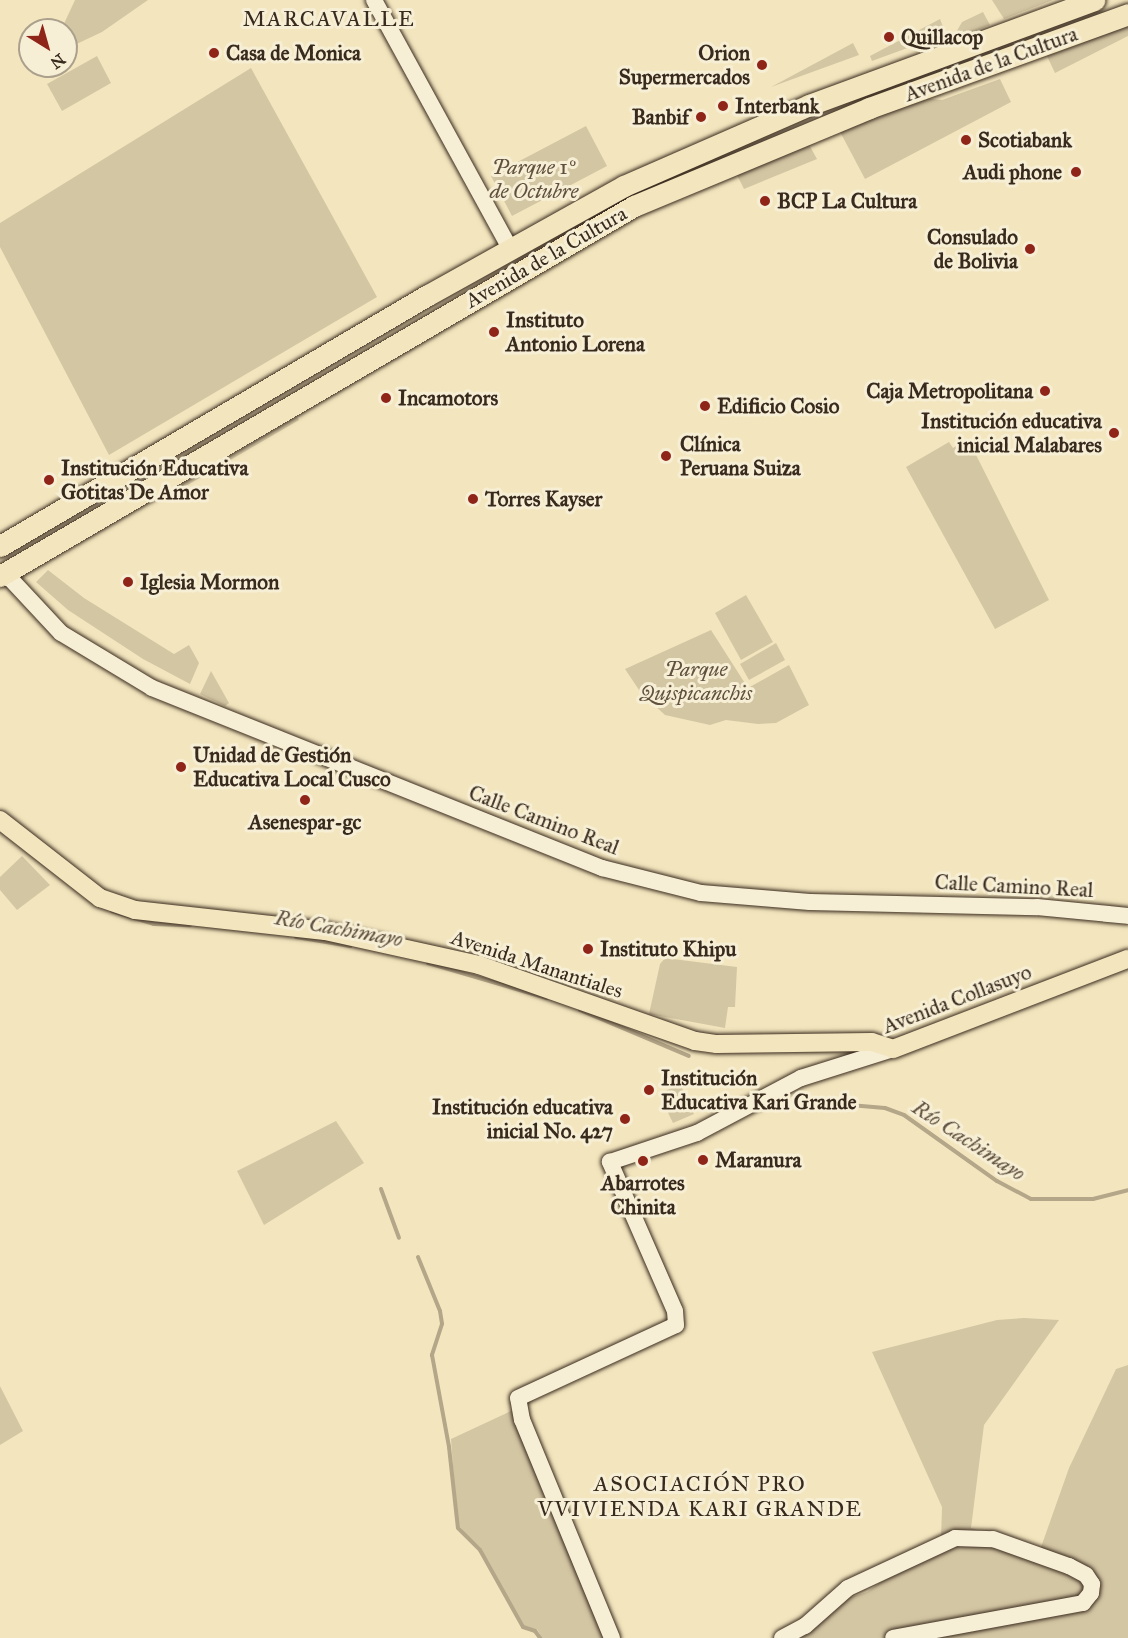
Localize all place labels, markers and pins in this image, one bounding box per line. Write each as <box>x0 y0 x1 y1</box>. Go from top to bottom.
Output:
place label: Quillacop <box>901 24 983 50</box>
marker: Quillacop <box>882 30 896 44</box>
place label: Casa de Monica <box>226 40 361 66</box>
place label: Orion Supermercados <box>619 40 750 90</box>
marker: Casa de Monica <box>207 46 221 60</box>
marker: Orion Supermercados <box>755 58 769 72</box>
place label: Interbank <box>735 93 820 119</box>
marker: Interbank <box>716 99 730 113</box>
place label: Banbif <box>632 104 689 130</box>
marker: Banbif <box>694 110 708 124</box>
place label: Scotiabank <box>978 127 1072 153</box>
marker: Scotiabank <box>959 133 973 147</box>
place label: Audi phone <box>963 159 1062 185</box>
marker: Audi phone <box>1067 163 1085 181</box>
place label: BCP La Cultura <box>777 188 917 214</box>
marker: BCP La Cultura <box>758 194 772 208</box>
place label: Consulado de Bolivia <box>927 224 1018 274</box>
marker: Consulado de Bolivia <box>1023 242 1037 256</box>
place label: Instituto Antonio Lorena <box>506 307 645 357</box>
marker: Instituto Antonio Lorena <box>487 325 501 339</box>
place label: Caja Metropolitana <box>866 378 1033 404</box>
marker: Caja Metropolitana <box>1038 384 1052 398</box>
place label: Incamotors <box>398 385 498 411</box>
marker: Incamotors <box>379 391 393 405</box>
place label: Edificio Cosio <box>717 393 839 419</box>
marker: Edificio Cosio <box>698 399 712 413</box>
place label: Institución educativa inicial Malabares <box>921 408 1102 458</box>
marker: Institución educativa inicial Malabares <box>1107 426 1121 440</box>
place label: Clínica Peruana Suiza <box>680 431 801 481</box>
marker: Clínica Peruana Suiza <box>657 447 675 465</box>
place label: Institución Educativa Gotitas De Amor <box>61 455 248 505</box>
marker: Institución Educativa Gotitas De Amor <box>42 473 56 487</box>
place label: Torres Kayser <box>485 486 602 512</box>
marker: Torres Kayser <box>466 492 480 506</box>
place label: Iglesia Mormon <box>140 569 279 595</box>
marker: Iglesia Mormon <box>121 575 135 589</box>
place label: Unidad de Gestión Educativa Local Cusco <box>193 742 391 792</box>
marker: Unidad de Gestión Educativa Local Cusco <box>174 760 188 774</box>
marker: Asenespar-gc <box>298 793 312 807</box>
place label: Asenespar-gc <box>249 809 361 835</box>
place label: Instituto Khipu <box>600 936 736 962</box>
marker: Instituto Khipu <box>581 942 595 956</box>
place label: Institución Educativa Kari Grande <box>661 1065 857 1115</box>
marker: Institución Educativa Kari Grande <box>642 1083 656 1097</box>
place label: Institución educativa inicial No. 427 <box>432 1094 613 1144</box>
marker: Institución educativa inicial No. 427 <box>618 1112 632 1126</box>
place label: Maranura <box>715 1147 801 1173</box>
marker: Maranura <box>696 1153 710 1167</box>
marker: Abarrotes Chinita <box>636 1154 650 1168</box>
place label: Abarrotes Chinita <box>601 1170 685 1220</box>

